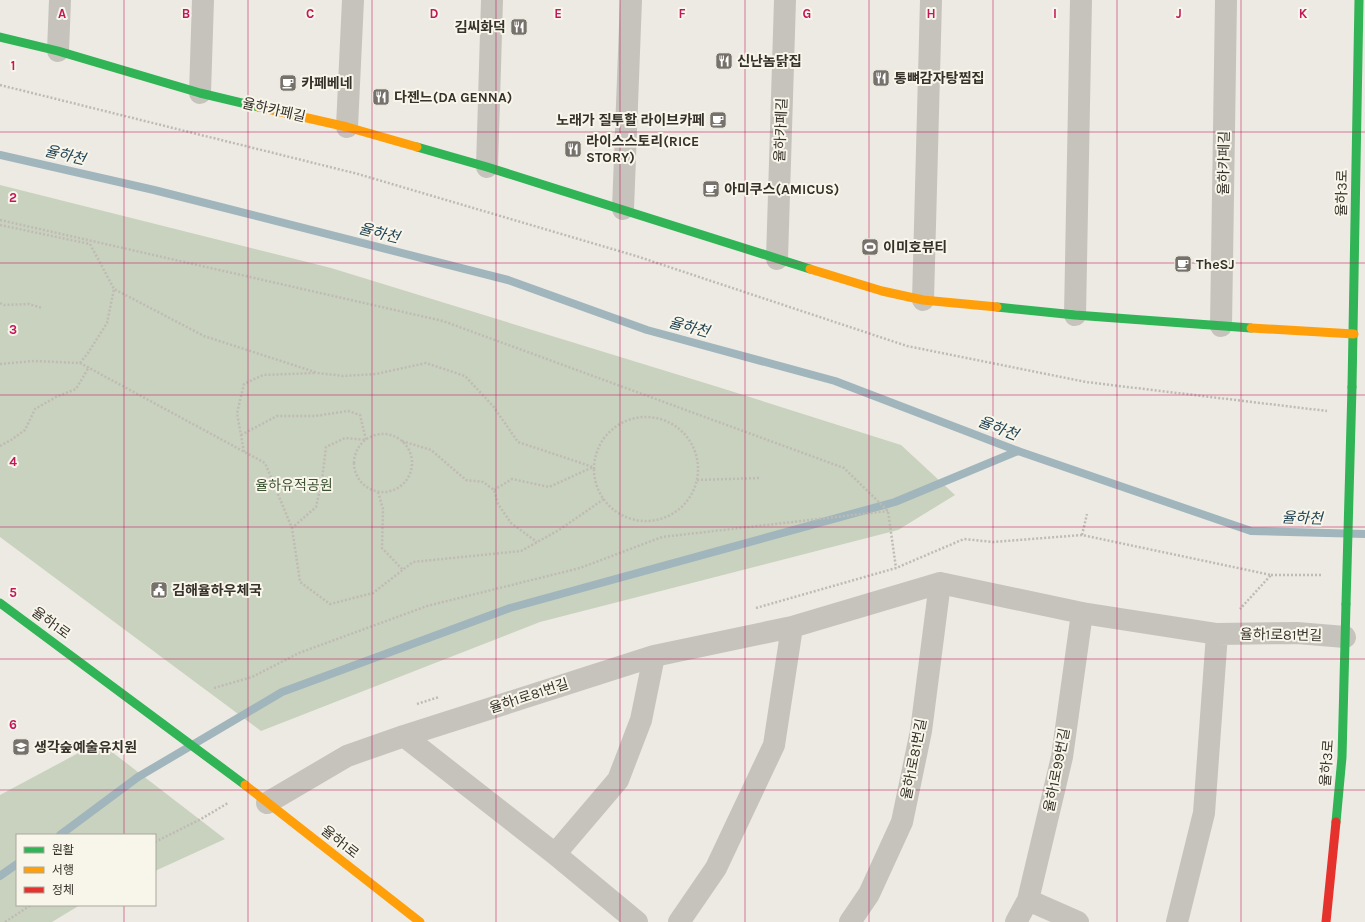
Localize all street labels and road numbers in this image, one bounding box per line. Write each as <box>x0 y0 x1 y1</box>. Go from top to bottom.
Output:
street label: 율하카페길 <box>241 94 307 126</box>
street label: 율하카페길 <box>771 98 791 162</box>
street label: 율하카페길 <box>1215 131 1233 195</box>
street label: 율하3로 <box>1333 169 1351 217</box>
street label: 율하1로 <box>28 603 74 643</box>
street label: 율하1로81번길 <box>1240 626 1322 644</box>
street label: 율하1로81번길 <box>487 675 571 717</box>
street label: 율하1로81번길 <box>898 717 930 801</box>
street label: 율하1로99번길 <box>1041 727 1073 813</box>
street label: 율하3로 <box>1317 739 1337 787</box>
street label: 율하1로 <box>318 822 362 862</box>

